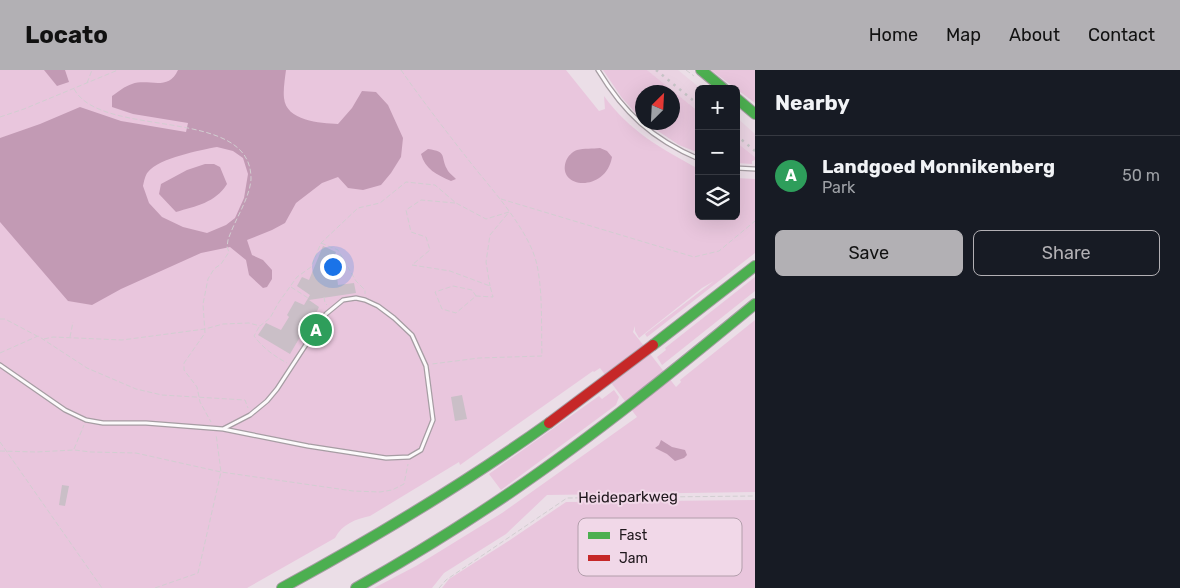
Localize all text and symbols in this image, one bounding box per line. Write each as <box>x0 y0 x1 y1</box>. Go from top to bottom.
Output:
text: Locato <box>25 21 108 49</box>
text: Home <box>869 24 918 46</box>
text: Map <box>946 24 981 46</box>
text: About <box>1009 24 1060 46</box>
text: Contact <box>1088 24 1155 46</box>
north arrow <box>635 85 680 130</box>
map controls <box>695 85 740 220</box>
button: + <box>695 85 740 130</box>
text: Nearby <box>775 90 850 115</box>
button: − <box>695 130 740 175</box>
text: Landgoed Monnikenberg <box>822 155 1055 178</box>
text: A <box>785 166 797 185</box>
text: 50 m <box>1122 166 1160 185</box>
button: layers <box>695 175 740 220</box>
text: Park <box>822 178 855 197</box>
button: Save <box>775 230 963 276</box>
button: Share <box>973 230 1160 276</box>
your location <box>320 254 346 280</box>
pin: A <box>300 311 332 349</box>
street label: Heideparkweg <box>578 487 678 507</box>
legend <box>578 518 742 576</box>
text: Fast <box>619 527 648 544</box>
text: Jam <box>619 550 648 567</box>

